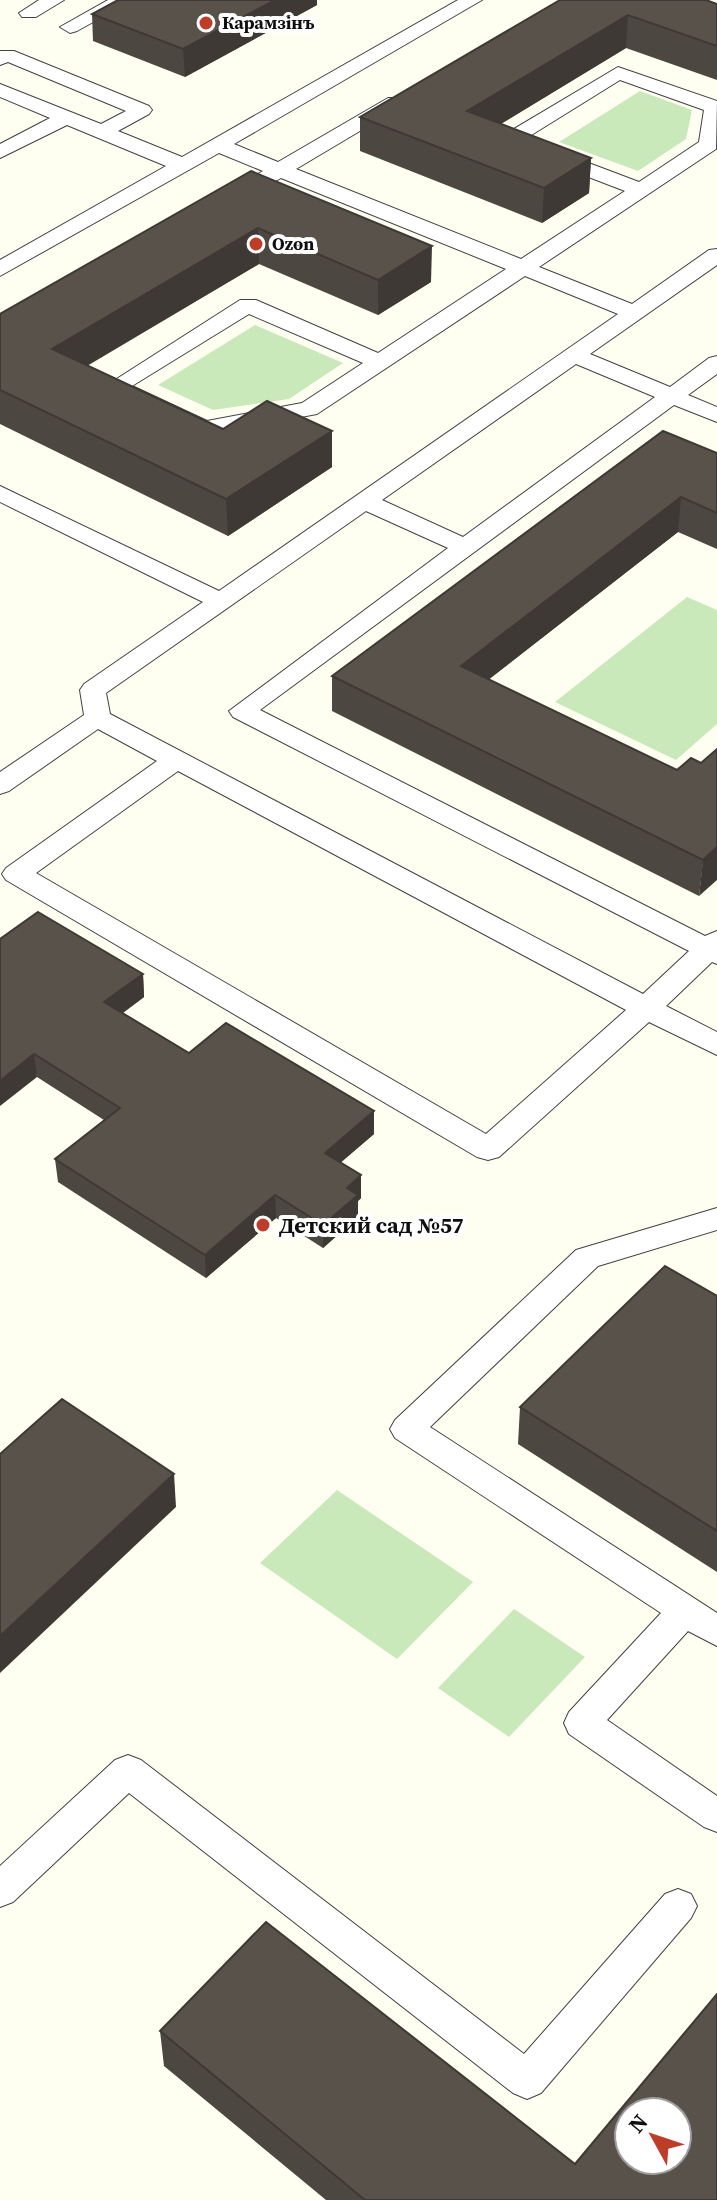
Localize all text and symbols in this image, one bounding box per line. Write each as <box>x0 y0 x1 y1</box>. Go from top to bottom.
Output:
place label: Карамзiнъ <box>222 10 315 35</box>
marker: Карамзiнъ <box>197 14 215 32</box>
place label: Ozon <box>272 231 314 256</box>
marker: Ozon <box>247 235 265 253</box>
place label: Детский сад №57 <box>279 1210 464 1240</box>
marker: Детский сад №57 <box>254 1216 272 1234</box>
north arrow <box>613 2096 693 2176</box>
text: N <box>621 2107 654 2139</box>

